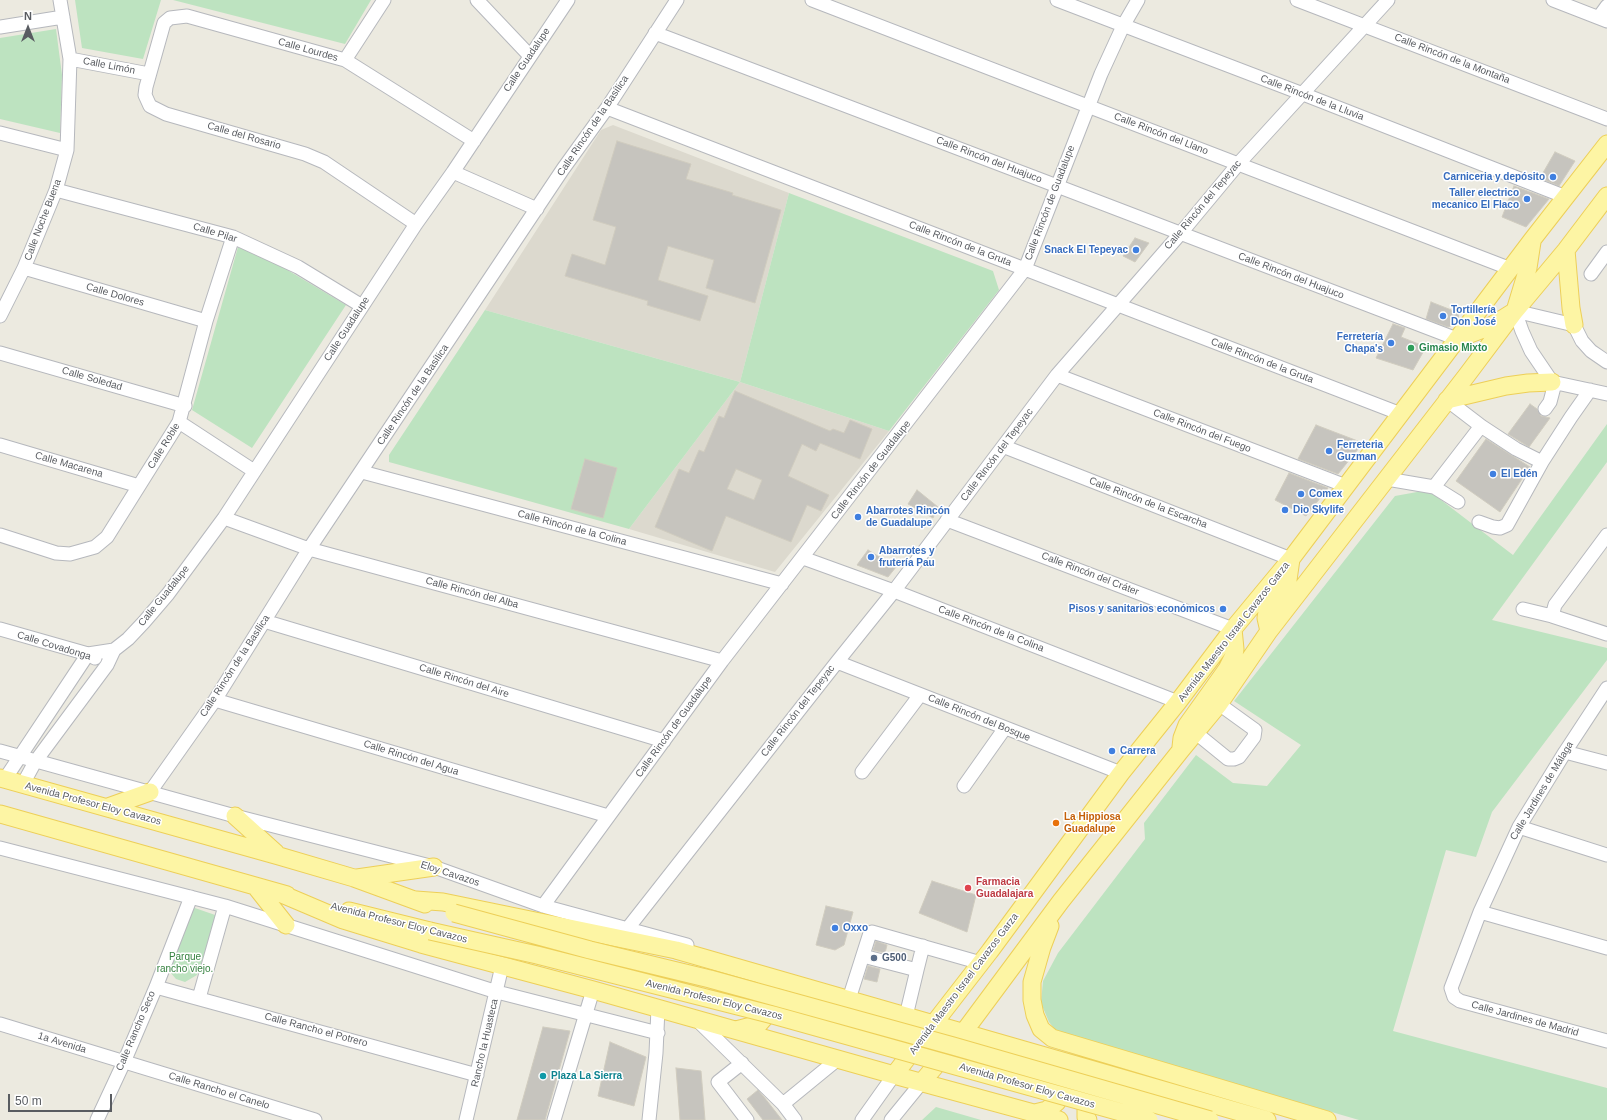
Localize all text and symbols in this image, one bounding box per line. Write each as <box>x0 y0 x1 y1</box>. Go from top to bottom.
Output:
north arrow <box>8 8 48 48</box>
text: N <box>24 10 32 22</box>
street label: Calle Guadalupe <box>501 26 553 94</box>
street label: Calle Rincón de la Montaña <box>1393 31 1511 87</box>
street label: Calle Lourdes <box>277 36 339 64</box>
street label: Calle Limón <box>82 55 136 77</box>
street label: Calle Rincón de la Basílica <box>555 73 631 179</box>
street label: Calle Rincón de la Lluvia <box>1258 73 1366 123</box>
street label: Calle Rincón del Llano <box>1112 110 1210 158</box>
street label: Calle del Rosario <box>206 120 282 152</box>
street label: Calle Rincón del Huajuco <box>934 134 1044 186</box>
street label: Calle Rincón de Guadalupe <box>1022 144 1078 262</box>
street label: Calle Rincón del Tepeyac <box>1162 158 1244 252</box>
place label: Carniceria y depósito <box>1443 171 1545 183</box>
marker: Carniceria y depósito <box>1548 172 1558 182</box>
street label: Calle Noche Buena <box>22 178 64 262</box>
place label: Taller electrico mecanico El Flaco <box>1432 187 1519 210</box>
marker: Taller electrico mecanico El Flaco <box>1522 194 1532 204</box>
street label: Calle Rincón de la Gruta <box>907 219 1013 269</box>
street label: Calle Pilar <box>191 221 239 245</box>
place label: Snack El Tepeyac <box>1044 244 1128 256</box>
marker: Snack El Tepeyac <box>1131 245 1141 255</box>
street label: Calle Rincón del Huajuco <box>1236 250 1346 302</box>
street label: Calle Dolores <box>84 281 146 309</box>
street label: Calle Guadalupe <box>322 294 372 364</box>
place label: Tortillería Don José <box>1451 304 1496 328</box>
marker: Tortillería Don José <box>1438 311 1448 321</box>
place label: Ferretería Chapa's <box>1337 331 1383 354</box>
street label: Calle Rincón de la Gruta <box>1209 336 1315 386</box>
marker: Ferretería Chapa's <box>1386 338 1396 348</box>
street label: Calle Rincón de la Basílica <box>375 342 451 448</box>
place label: Gimasio Mixto <box>1419 342 1487 354</box>
marker: Gimasio Mixto <box>1406 343 1416 353</box>
street label: Calle Soledad <box>60 365 124 393</box>
street label: Calle Rincón del Tepeyac <box>958 406 1036 504</box>
street label: Calle Rincón del Fuego <box>1151 407 1253 455</box>
street label: Calle Rincón de Guadalupe <box>829 418 913 522</box>
street label: Calle Roble <box>145 421 183 471</box>
place label: Ferreteria Guzman <box>1337 439 1383 462</box>
marker: Ferreteria Guzman <box>1324 446 1334 456</box>
street label: Calle Macarena <box>34 450 104 480</box>
place label: El Edén <box>1501 468 1538 480</box>
marker: El Edén <box>1488 469 1498 479</box>
street label: Calle Rincón de la Escarcha <box>1087 475 1209 531</box>
place label: Comex <box>1309 488 1342 500</box>
marker: Comex <box>1296 489 1306 499</box>
place label: Dio Skylife <box>1293 504 1344 516</box>
place label: Abarrotes Rincón de Guadalupe <box>866 505 950 528</box>
marker: Dio Skylife <box>1280 505 1290 515</box>
street label: Calle Rincón de la Colina <box>516 508 628 548</box>
marker: Abarrotes Rincón de Guadalupe <box>853 512 863 522</box>
place label: Abarrotes y frutería Pau <box>879 545 935 568</box>
street label: Calle Rincón del Cráter <box>1040 550 1140 598</box>
marker: Abarrotes y frutería Pau <box>866 552 876 562</box>
street label: Avenida Maestro Israel Cavazos Garza <box>1176 560 1292 704</box>
street label: Calle Guadalupe <box>136 563 192 629</box>
street label: Calle Rincón del Alba <box>424 575 520 611</box>
street label: Calle Rincón de la Colina <box>936 603 1046 655</box>
place label: Pisos y sanitarios económicos <box>1069 603 1215 615</box>
marker: Pisos y sanitarios económicos <box>1218 604 1228 614</box>
street label: Calle Rincón de la Basílica <box>198 613 272 719</box>
street label: Calle Covadonga <box>16 629 92 663</box>
street label: Calle Rincón del Aire <box>418 662 510 700</box>
street label: Calle Rincón del Tepeyac <box>759 663 837 759</box>
street label: Calle Rincón de Guadalupe <box>633 674 715 780</box>
street label: Calle Rincón del Bosque <box>926 692 1032 744</box>
street label: Calle Rincón del Agua <box>362 738 460 778</box>
street label: Calle Jardines de Málaga <box>1508 740 1576 842</box>
place label: Carrera <box>1120 745 1156 757</box>
marker: Carrera <box>1107 746 1117 756</box>
street label: Avenida Profesor Eloy Cavazos <box>24 780 162 828</box>
place label: La Hippiosa Guadalupe <box>1064 811 1121 834</box>
marker: La Hippiosa Guadalupe <box>1051 818 1061 828</box>
street label: Eloy Cavazos <box>419 859 481 889</box>
place label: Farmacia Guadalajara <box>976 876 1033 900</box>
marker: Farmacia Guadalajara <box>963 883 973 893</box>
street label: Avenida Profesor Eloy Cavazos <box>329 900 469 946</box>
street label: Avenida Maestro Israel Cavazos Garza <box>907 911 1021 1057</box>
place label: Oxxo <box>843 922 868 934</box>
marker: Oxxo <box>830 923 840 933</box>
park label: Parque rancho viejo. <box>157 951 213 974</box>
place label: G500 <box>882 952 906 964</box>
marker: G500 <box>869 953 879 963</box>
street label: Avenida Profesor Eloy Cavazos <box>644 977 784 1023</box>
street label: Calle Rancho Seco <box>114 989 158 1073</box>
street label: Rancho la Huasteca <box>469 998 501 1088</box>
street label: Calle Jardines de Madrid <box>1470 999 1580 1039</box>
street label: Calle Rancho el Potrero <box>263 1010 369 1050</box>
street label: 1a Avenida <box>36 1030 88 1056</box>
street label: Avenida Profesor Eloy Cavazos <box>958 1061 1096 1111</box>
street label: Calle Rancho el Canelo <box>167 1070 271 1112</box>
place label: Plaza La Sierra <box>551 1070 622 1082</box>
marker: Plaza La Sierra <box>538 1071 548 1081</box>
scale bar <box>10 1086 114 1112</box>
text: 50 m <box>15 1094 42 1108</box>

